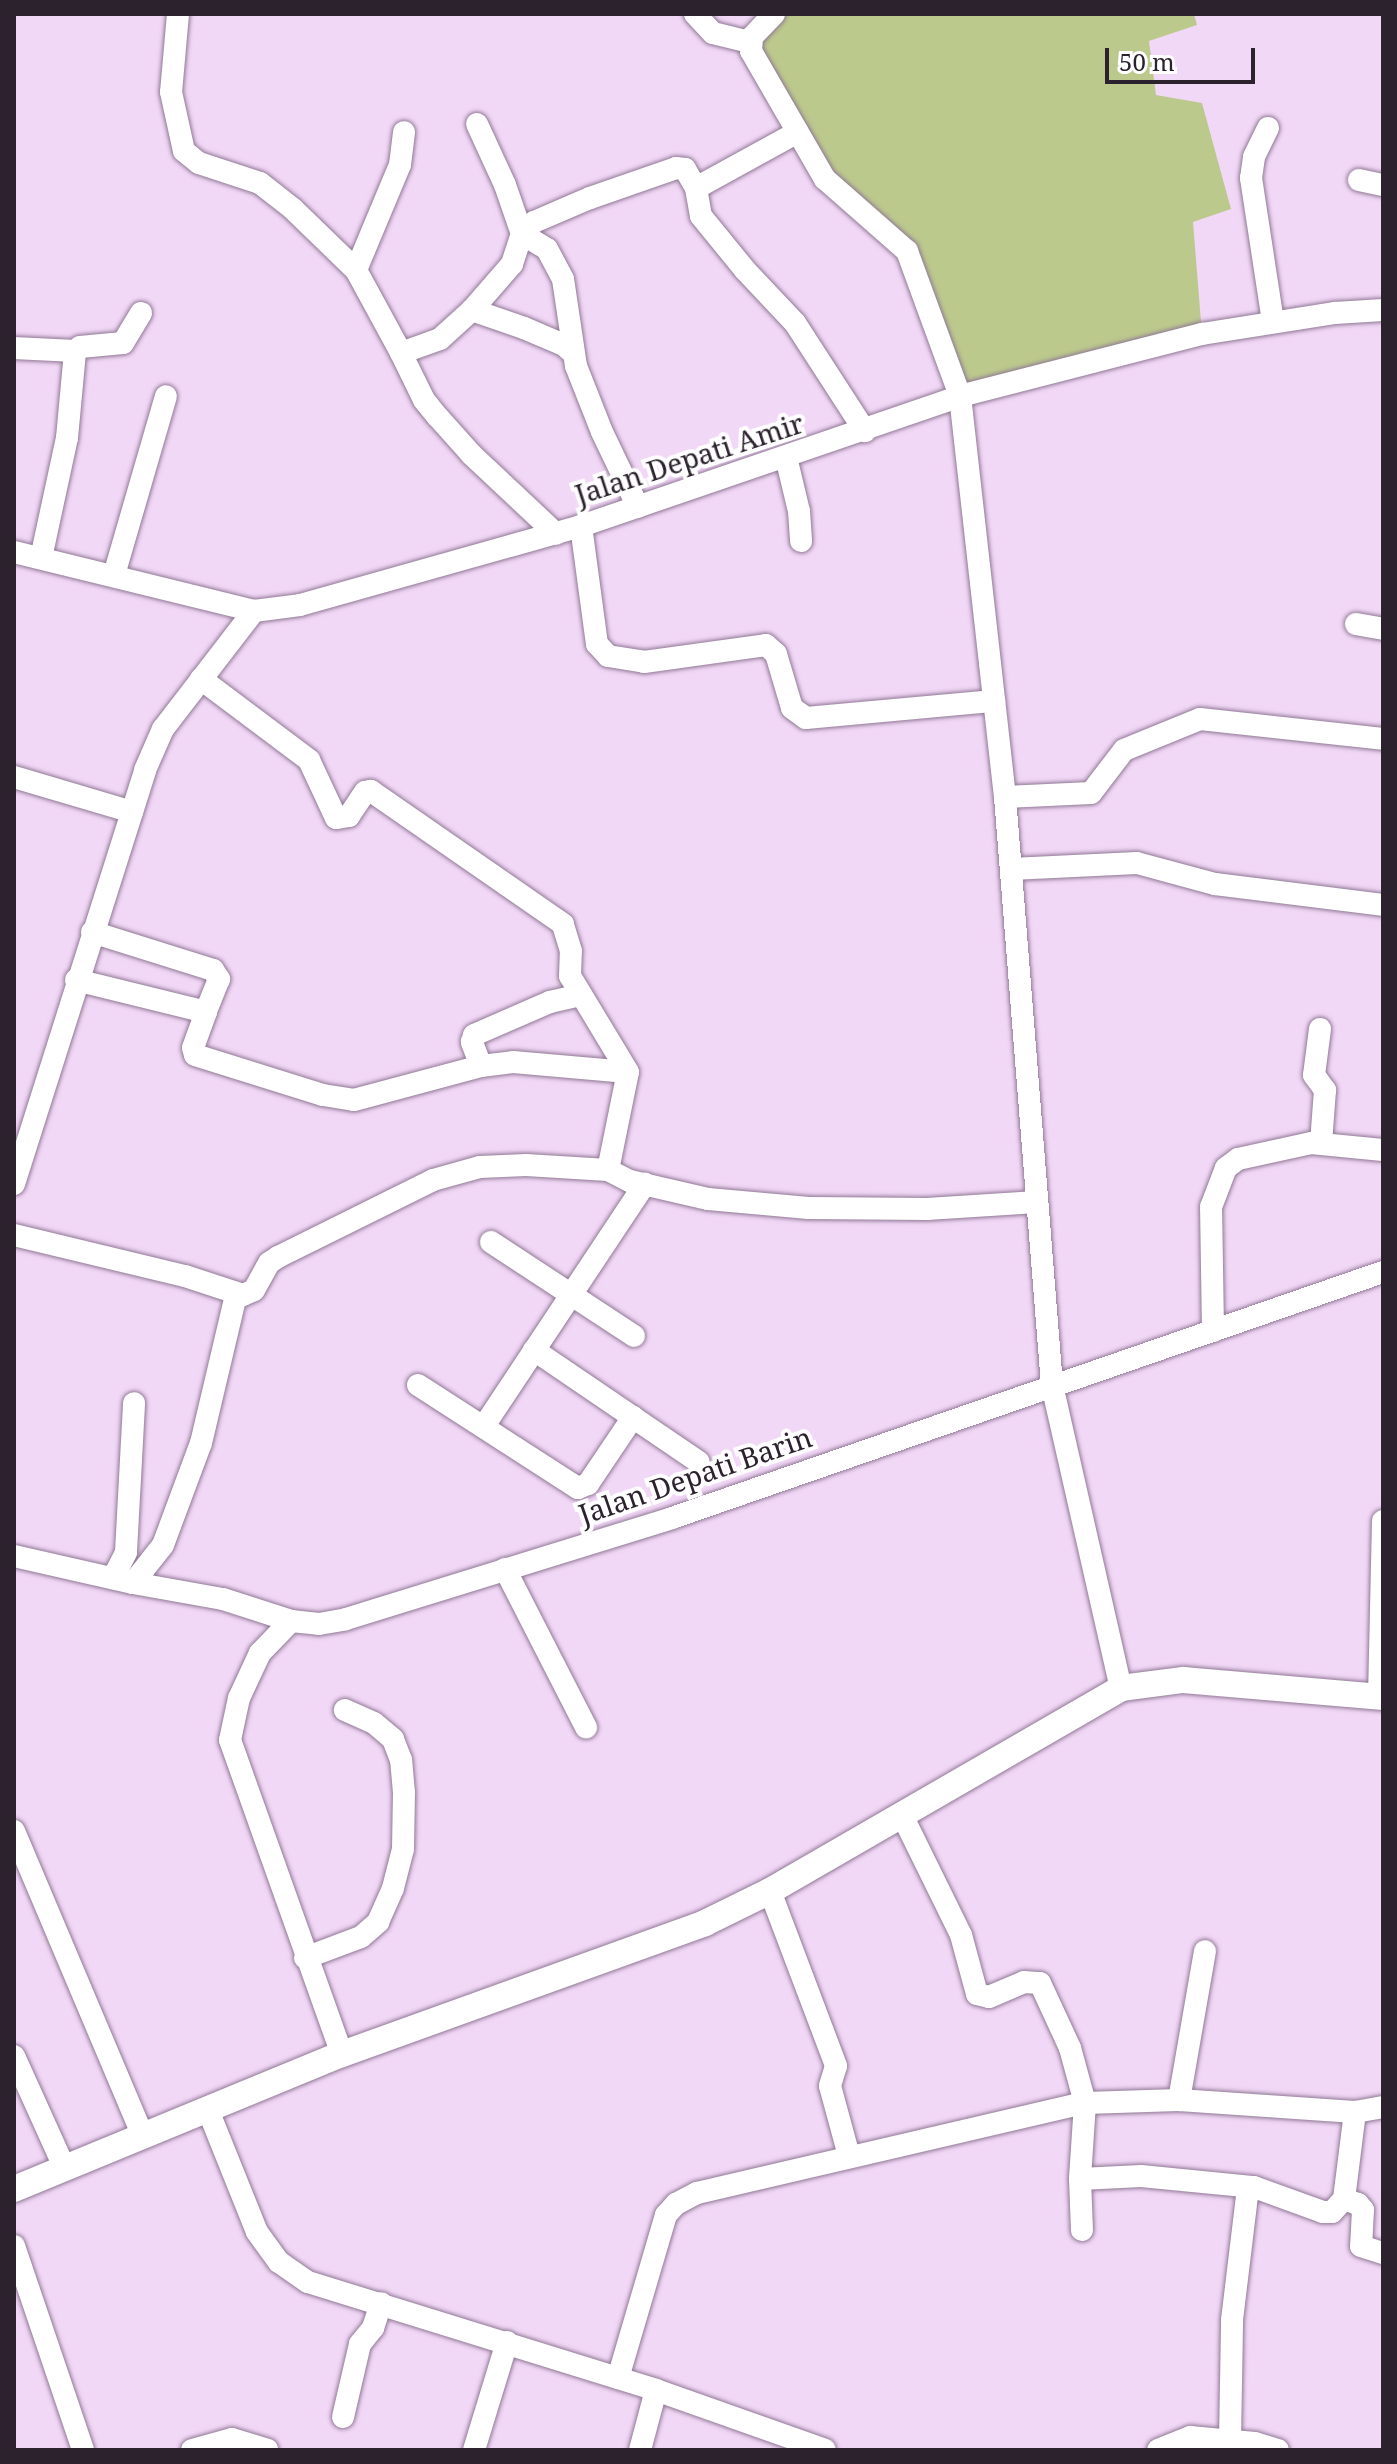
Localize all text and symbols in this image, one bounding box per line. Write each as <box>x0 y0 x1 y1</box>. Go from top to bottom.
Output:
scale bar <box>1109 32 1259 82</box>
text: 50 m <box>1119 45 1175 78</box>
street label: Jalan Depati Amir <box>570 405 808 511</box>
street label: Jalan Depati Barin <box>574 1419 816 1531</box>

